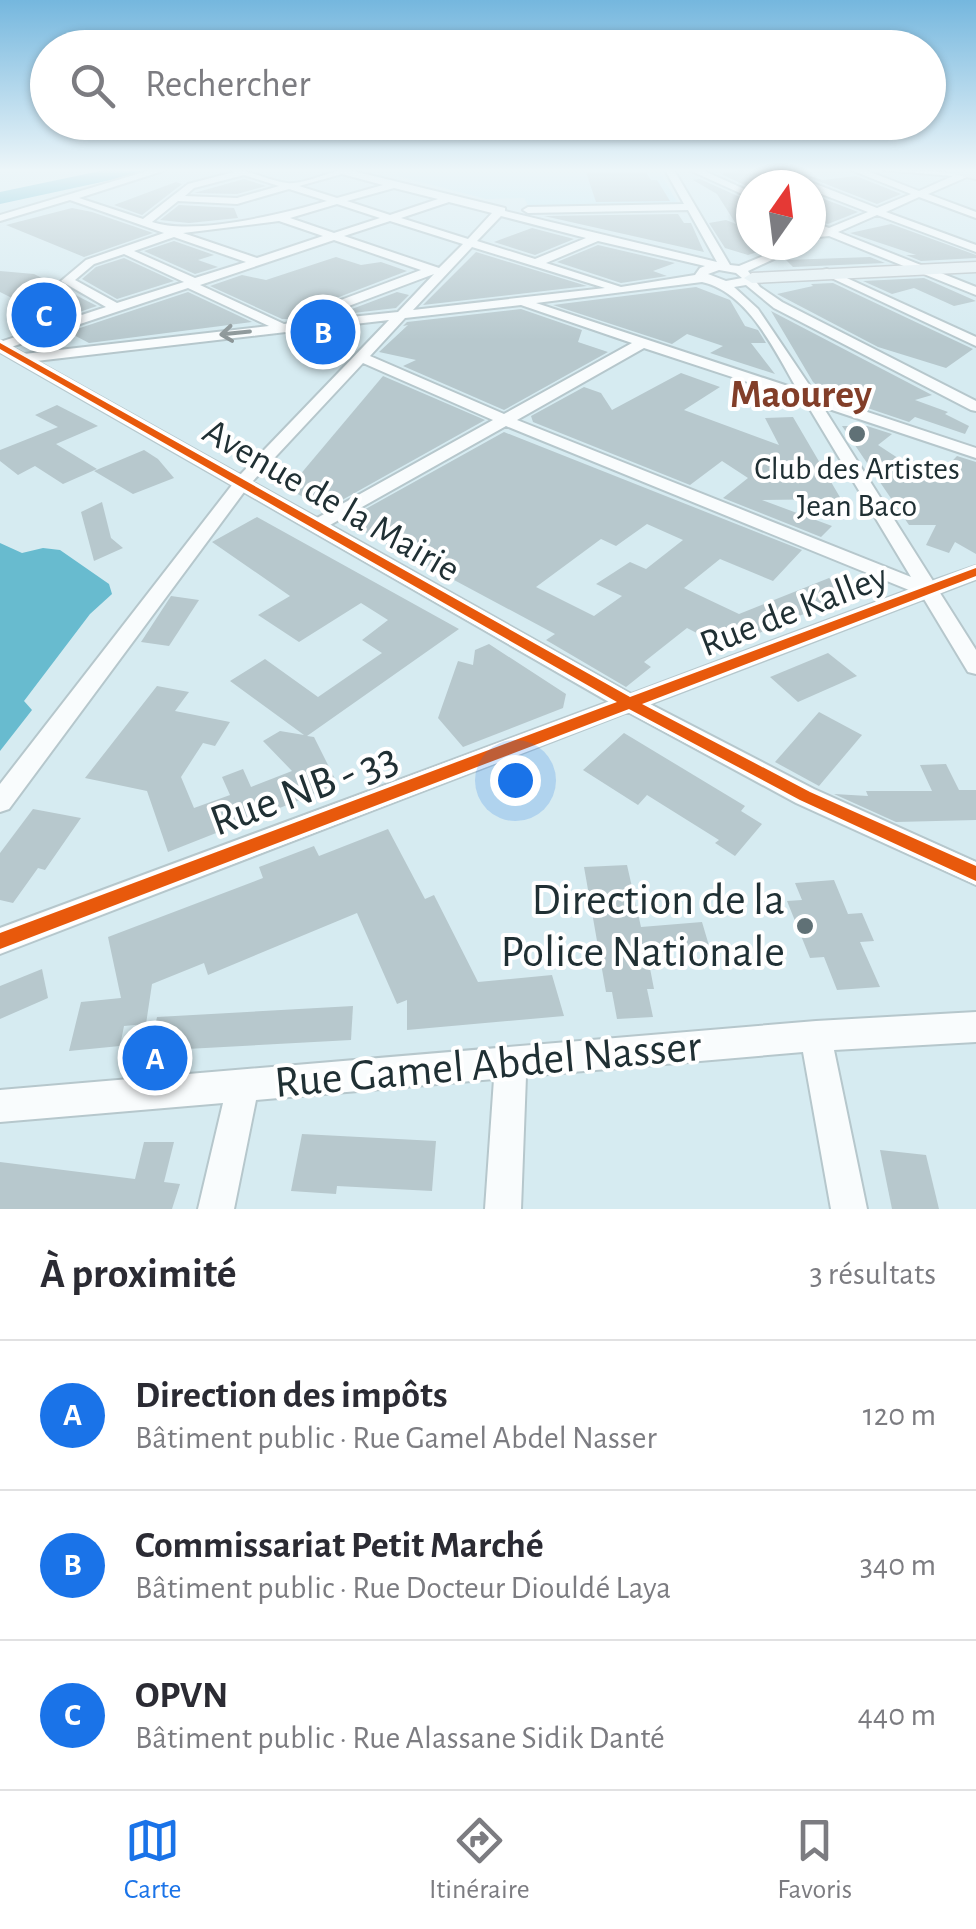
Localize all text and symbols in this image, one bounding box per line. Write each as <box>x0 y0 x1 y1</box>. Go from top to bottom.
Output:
search box <box>30 30 946 140</box>
icon: search <box>65 58 120 113</box>
text: Rechercher <box>145 66 311 104</box>
north arrow <box>736 170 826 260</box>
pin: C <box>12 278 76 352</box>
pin: B <box>290 294 356 370</box>
one-way arrow <box>220 324 252 343</box>
district label: Maourey <box>730 375 872 415</box>
street label: Avenue de la Mairie <box>196 412 466 590</box>
marker: Club des Artistes Jean Baco <box>846 423 868 445</box>
place label: Club des Artistes Jean Baco <box>754 453 960 522</box>
street label: Rue de Kalley <box>695 558 893 664</box>
street label: Rue NB - 33 <box>204 735 404 845</box>
your location <box>490 755 541 806</box>
place label: Direction de la Police Nationale <box>501 878 785 975</box>
marker: Direction de la Police Nationale <box>794 915 816 937</box>
pin: A <box>122 1020 188 1096</box>
street label: Rue Gamel Abdel Nasser <box>273 1024 704 1106</box>
text: À proximité <box>40 1253 237 1295</box>
text: 3 résultats <box>809 1258 936 1290</box>
text: Direction des impôts <box>135 1377 447 1415</box>
text: A <box>63 1399 82 1431</box>
text: 120 m <box>863 1399 936 1431</box>
text: Bâtiment public · Rue Gamel Abdel Nasser <box>135 1422 657 1454</box>
text: Commissariat Petit Marché <box>135 1527 544 1565</box>
text: B <box>63 1549 82 1581</box>
text: 340 m <box>860 1549 936 1581</box>
text: Bâtiment public · Rue Docteur Diouldé Laya <box>135 1572 671 1604</box>
text: OPVN <box>135 1677 228 1715</box>
text: C <box>64 1699 81 1731</box>
text: 440 m <box>857 1699 936 1731</box>
text: Bâtiment public · Rue Alassane Sidik Danté <box>135 1722 665 1754</box>
tab: Carte <box>124 1813 181 1907</box>
tab: Itinéraire <box>429 1813 530 1907</box>
tab: Favoris <box>777 1813 852 1907</box>

